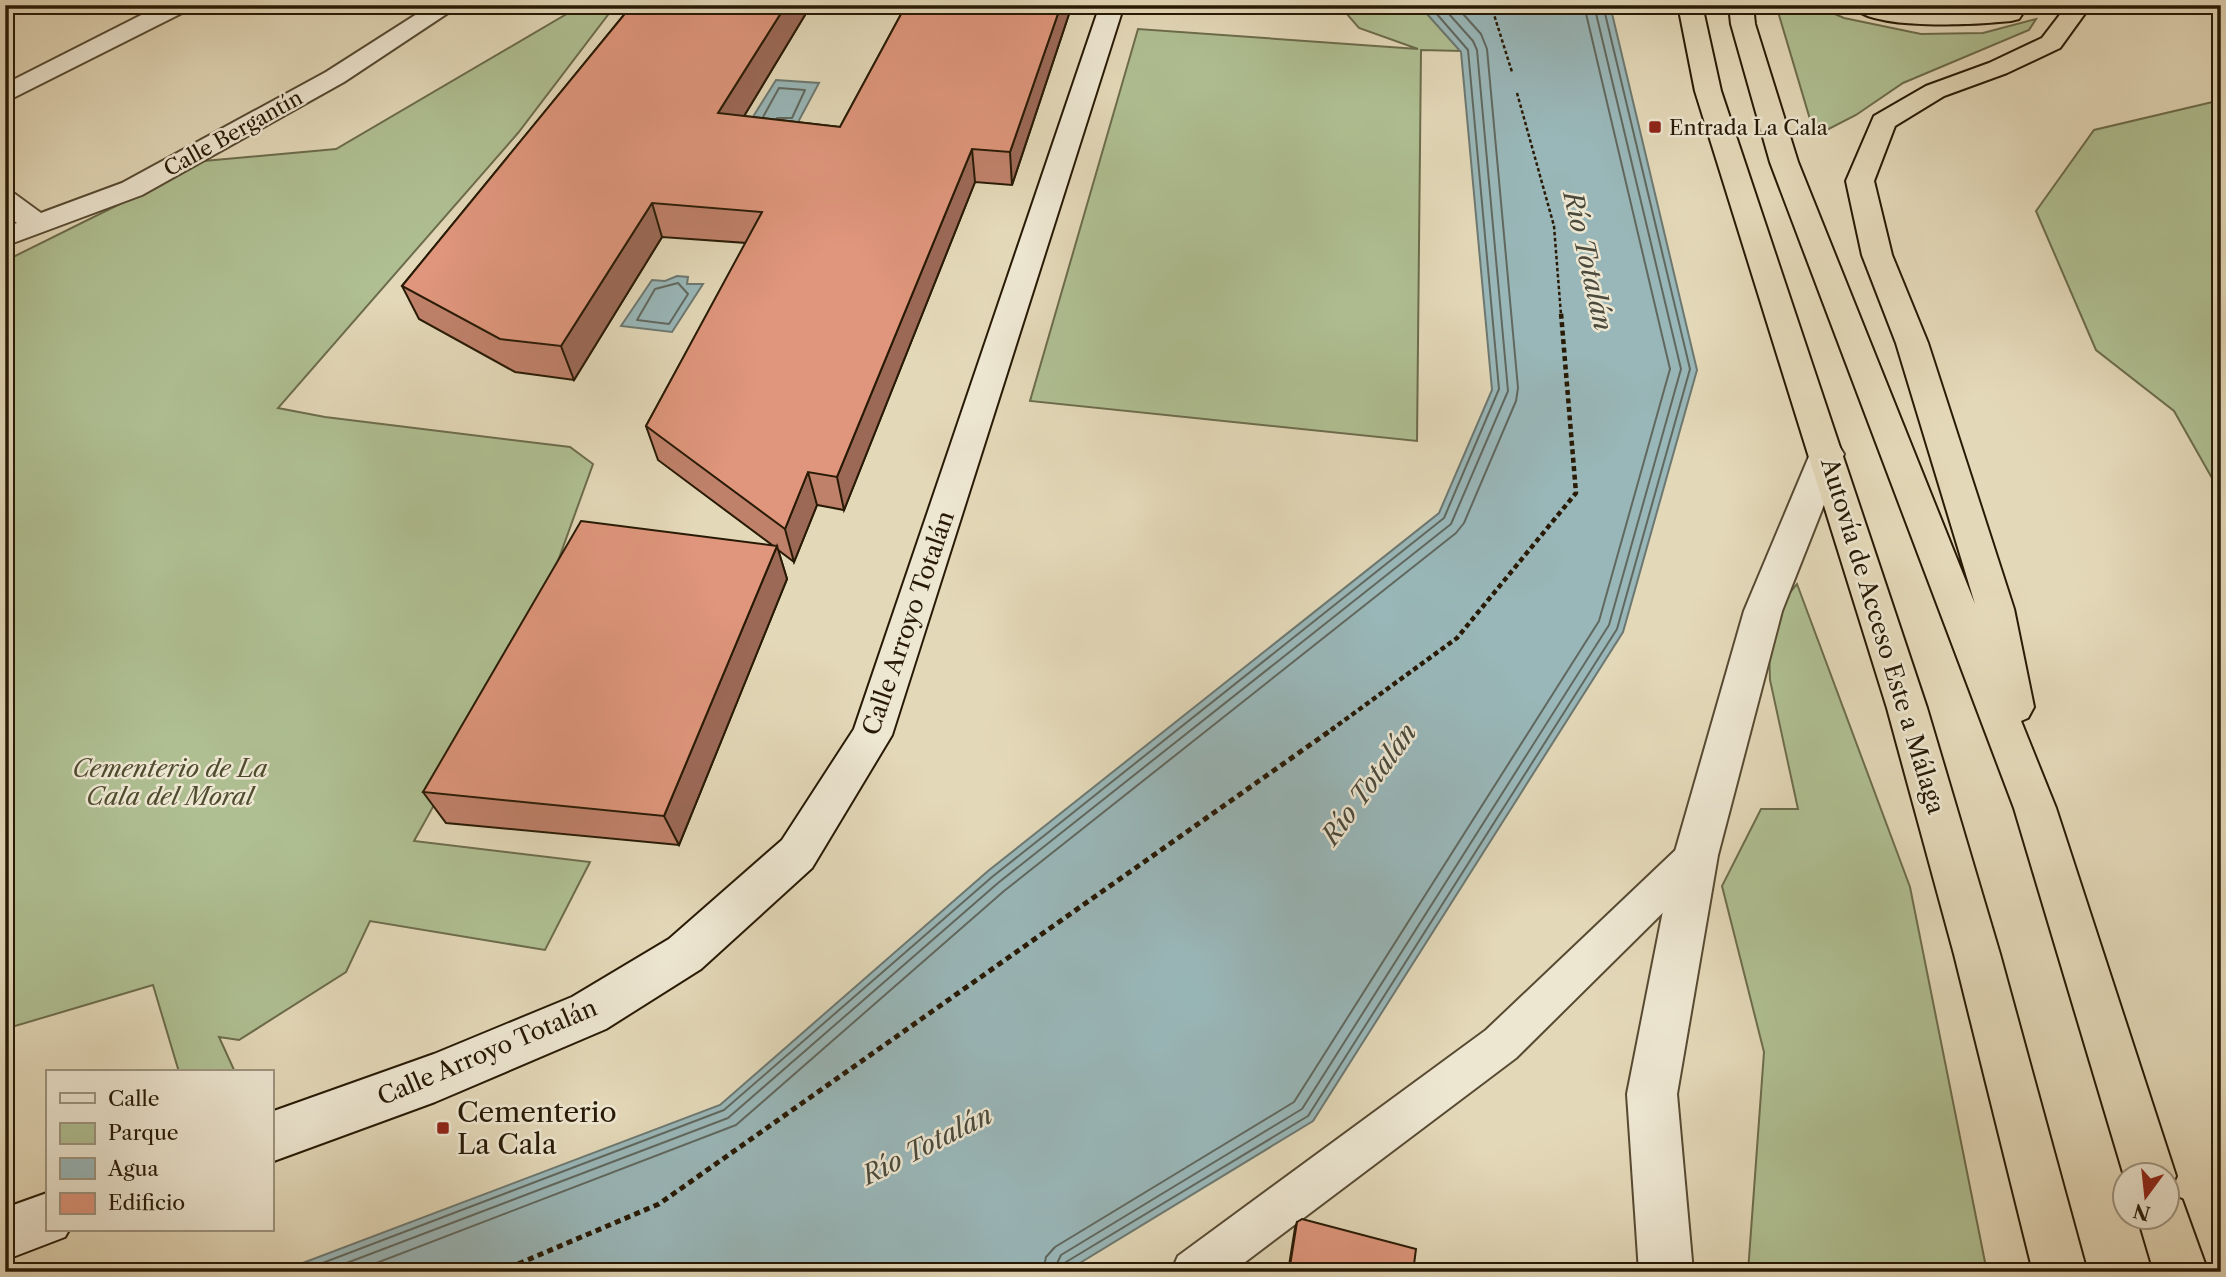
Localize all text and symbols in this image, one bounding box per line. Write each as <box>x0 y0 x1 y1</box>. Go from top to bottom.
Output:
street label: Calle Bergantín <box>159 85 307 181</box>
place label: Entrada La Cala <box>1669 115 1829 140</box>
marker: Entrada La Cala <box>1647 119 1663 135</box>
water label: Río Totalán <box>1556 186 1620 334</box>
street label: Autovía de Acceso Este a Málaga <box>1815 454 1951 818</box>
street label: Calle Arroyo Totalán <box>856 507 960 739</box>
water label: Río Totalán <box>1313 717 1424 852</box>
park label: Cementerio de La Cala del Moral <box>72 754 268 811</box>
street label: Calle Arroyo Totalán <box>373 993 601 1111</box>
legend <box>46 1070 273 1232</box>
text: Calle <box>108 1086 160 1111</box>
place label: Cementerio La Cala <box>457 1095 617 1161</box>
water label: Río Totalán <box>855 1099 998 1192</box>
text: Parque <box>108 1120 179 1145</box>
marker: Cementerio La Cala <box>435 1120 451 1136</box>
text: Agua <box>107 1156 160 1181</box>
north arrow <box>2110 1162 2180 1232</box>
text: Edificio <box>108 1190 185 1215</box>
text: N <box>2131 1199 2153 1225</box>

